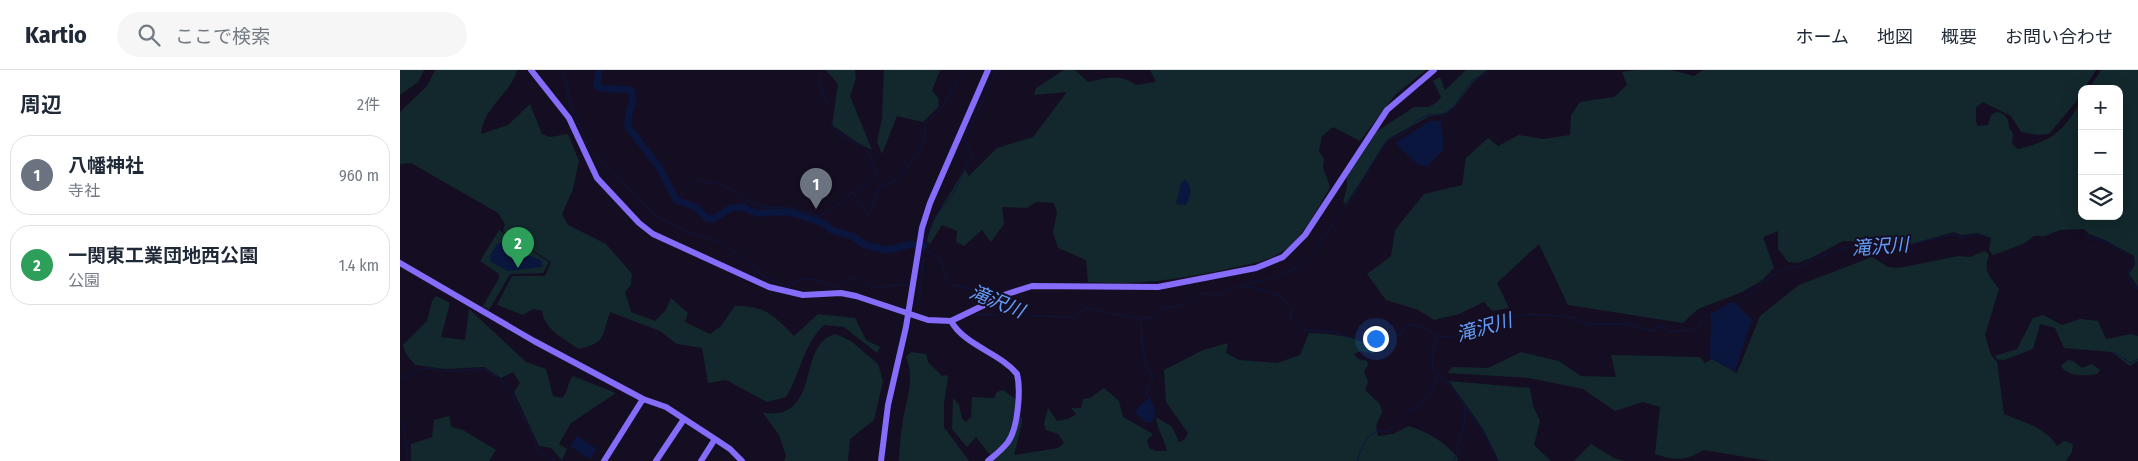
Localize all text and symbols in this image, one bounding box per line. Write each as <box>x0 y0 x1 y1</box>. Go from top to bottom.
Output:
search box <box>117 12 467 57</box>
text: Kartio <box>25 21 87 49</box>
icon: search <box>135 21 163 49</box>
text: ここで検索 <box>175 25 270 48</box>
text: ホーム <box>1796 26 1849 48</box>
text: 地図 <box>1877 26 1913 48</box>
text: 概要 <box>1941 26 1977 48</box>
text: お問い合わせ <box>2005 26 2113 48</box>
map controls <box>2078 85 2123 220</box>
button: + <box>2078 85 2123 130</box>
text: 周辺 <box>20 92 62 118</box>
text: 2件 <box>357 95 380 114</box>
button: − <box>2078 130 2123 175</box>
text: 八幡神社 <box>68 154 144 177</box>
text: 1 <box>34 166 40 185</box>
text: 960 m <box>339 166 379 185</box>
pin: 1 <box>800 168 832 209</box>
button: layers <box>2078 175 2123 220</box>
text: 寺社 <box>68 181 100 200</box>
pin: 2 <box>502 227 534 268</box>
water label: 滝沢川 <box>1851 233 1911 260</box>
text: 一関東工業団地西公園 <box>68 244 258 267</box>
text: 2 <box>33 256 41 275</box>
text: 1.4 km <box>339 256 379 275</box>
text: 公園 <box>68 271 100 290</box>
water label: 滝沢川 <box>966 280 1029 324</box>
water label: 滝沢川 <box>1454 308 1517 346</box>
your location <box>1363 326 1389 352</box>

